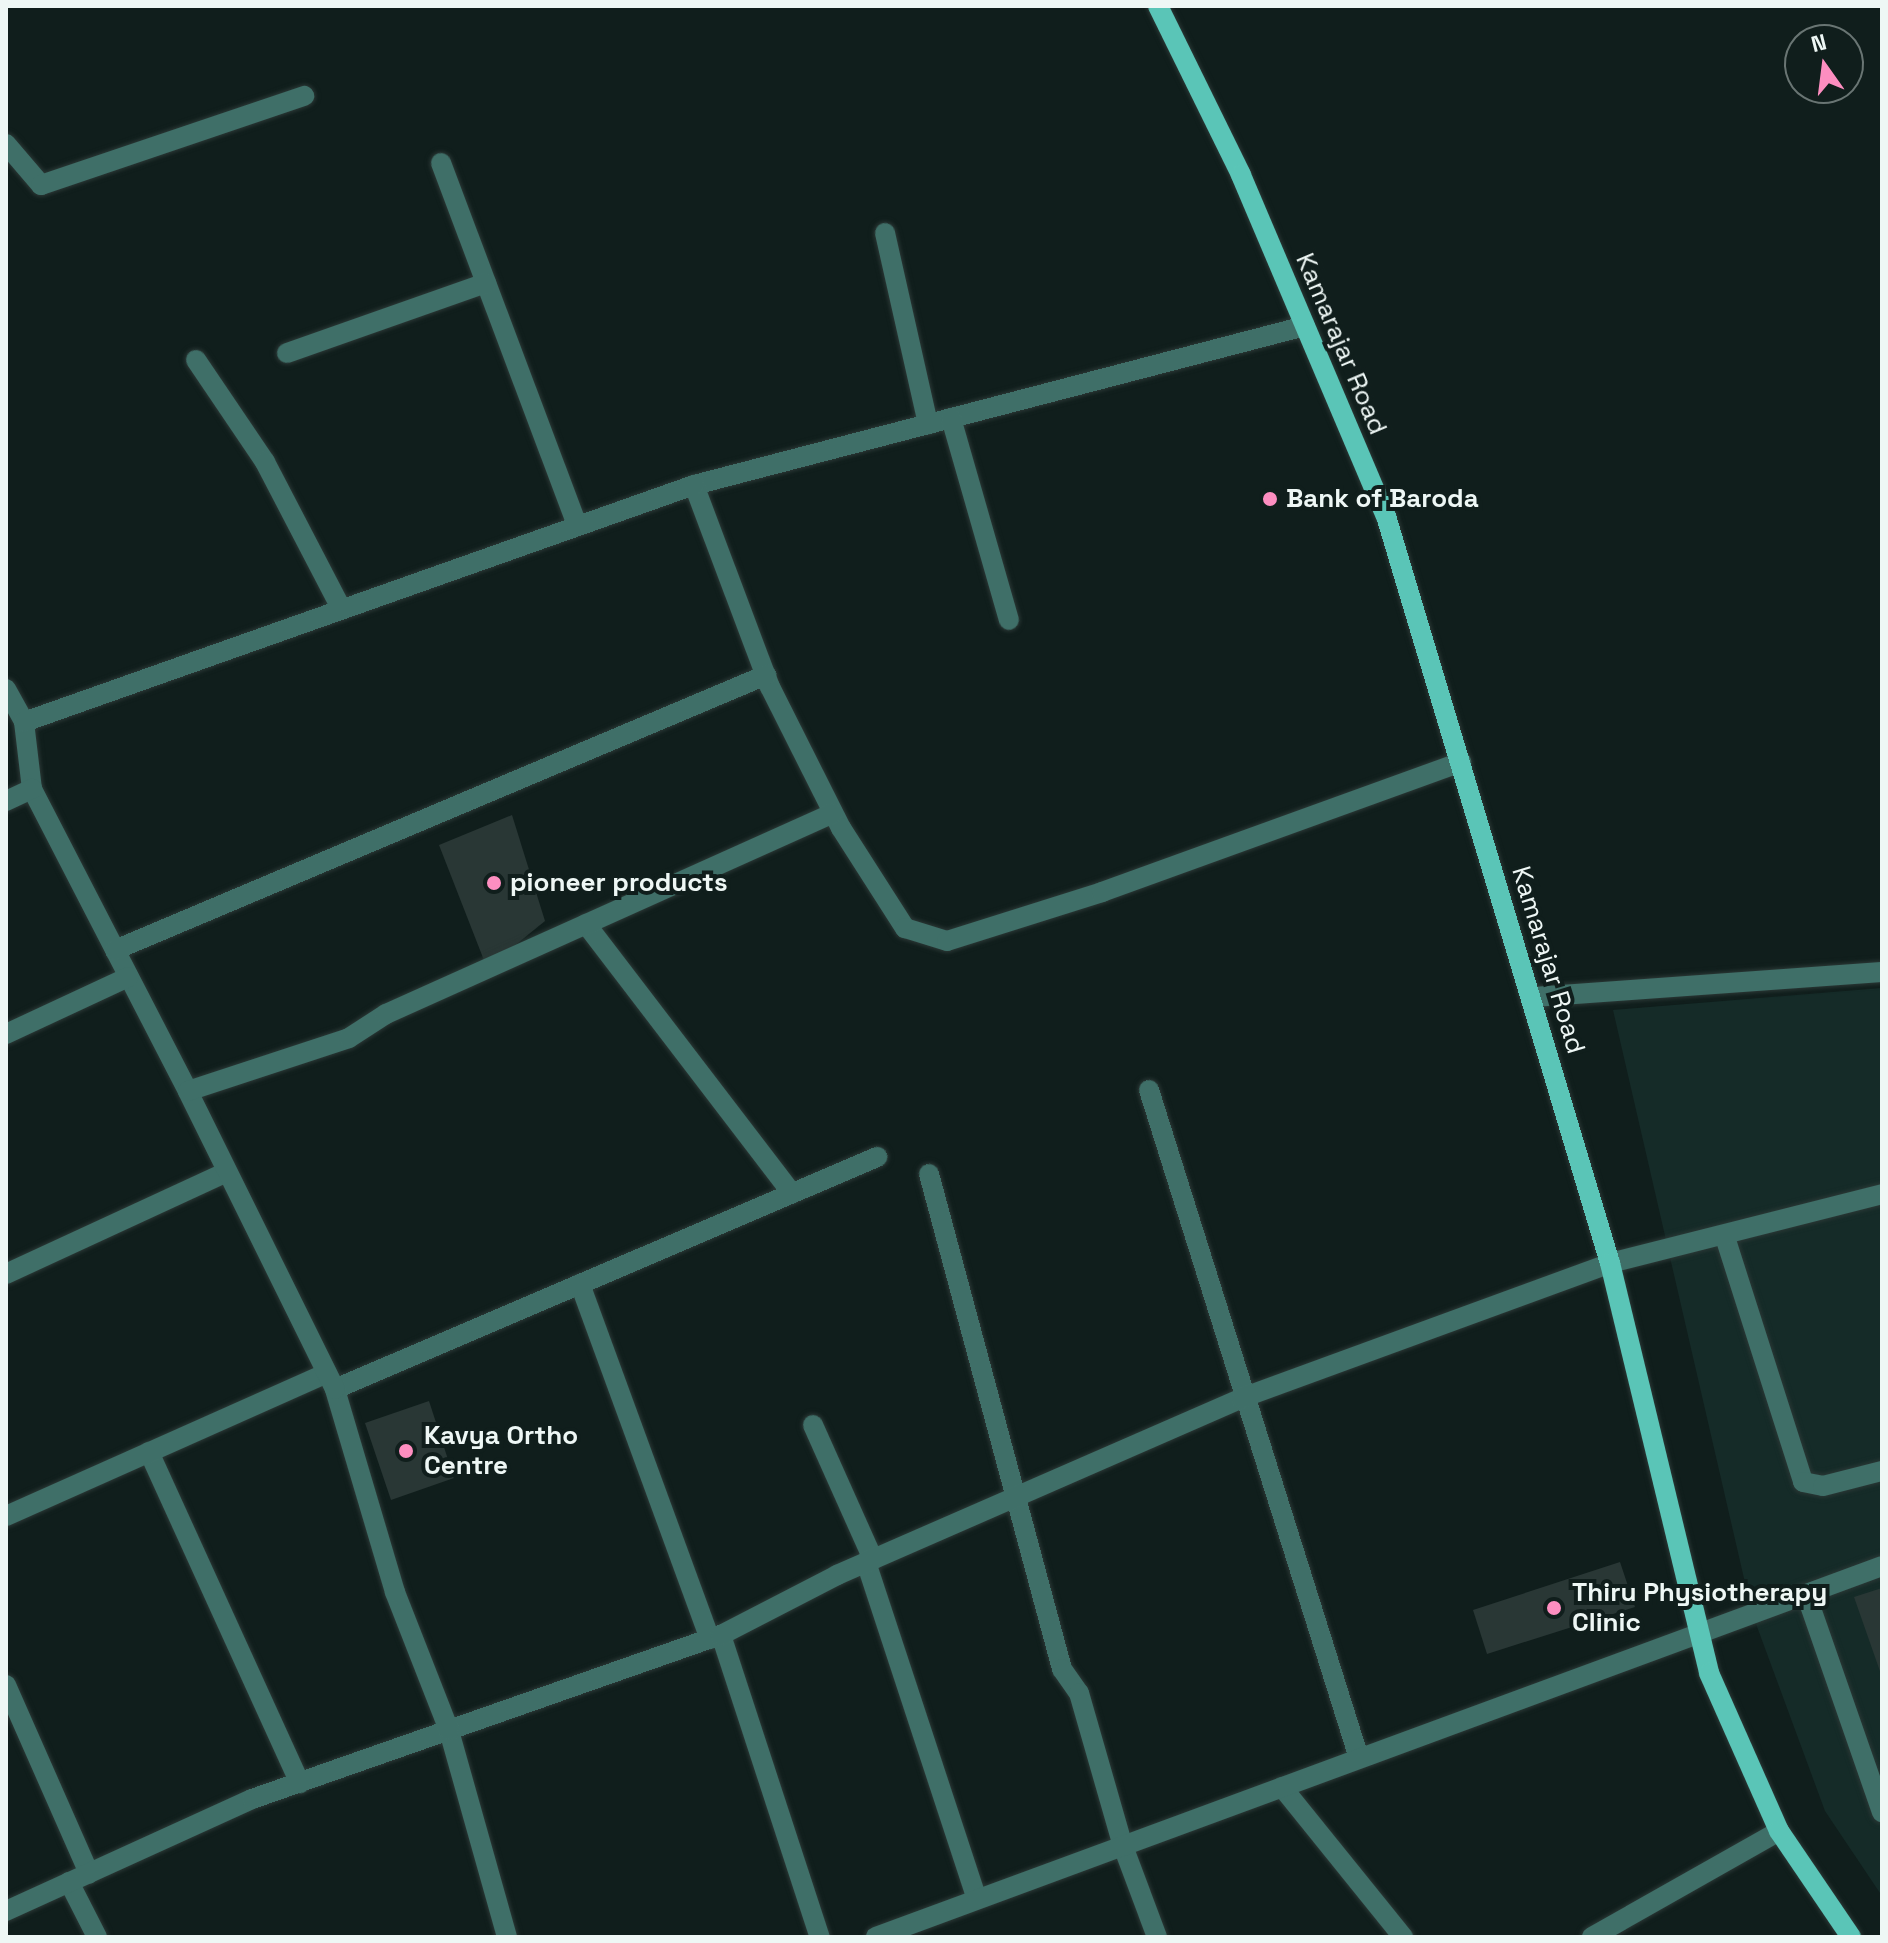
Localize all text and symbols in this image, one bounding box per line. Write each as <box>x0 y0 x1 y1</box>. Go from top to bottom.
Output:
north arrow <box>1784 24 1864 104</box>
text: N <box>1808 27 1829 58</box>
street label: Kamarajar Road <box>1289 249 1393 439</box>
place label: Bank of Baroda <box>1286 483 1479 515</box>
marker: Bank of Baroda <box>1261 490 1279 508</box>
street label: Kamarajar Road <box>1505 863 1591 1057</box>
place label: pioneer products <box>510 867 728 899</box>
marker: pioneer products <box>485 874 503 892</box>
place label: Kavya Ortho Centre <box>424 1420 578 1482</box>
marker: Kavya Ortho Centre <box>395 1440 417 1462</box>
place label: Thiru Physiotherapy Clinic <box>1572 1577 1827 1638</box>
marker: Thiru Physiotherapy Clinic <box>1543 1597 1565 1619</box>

